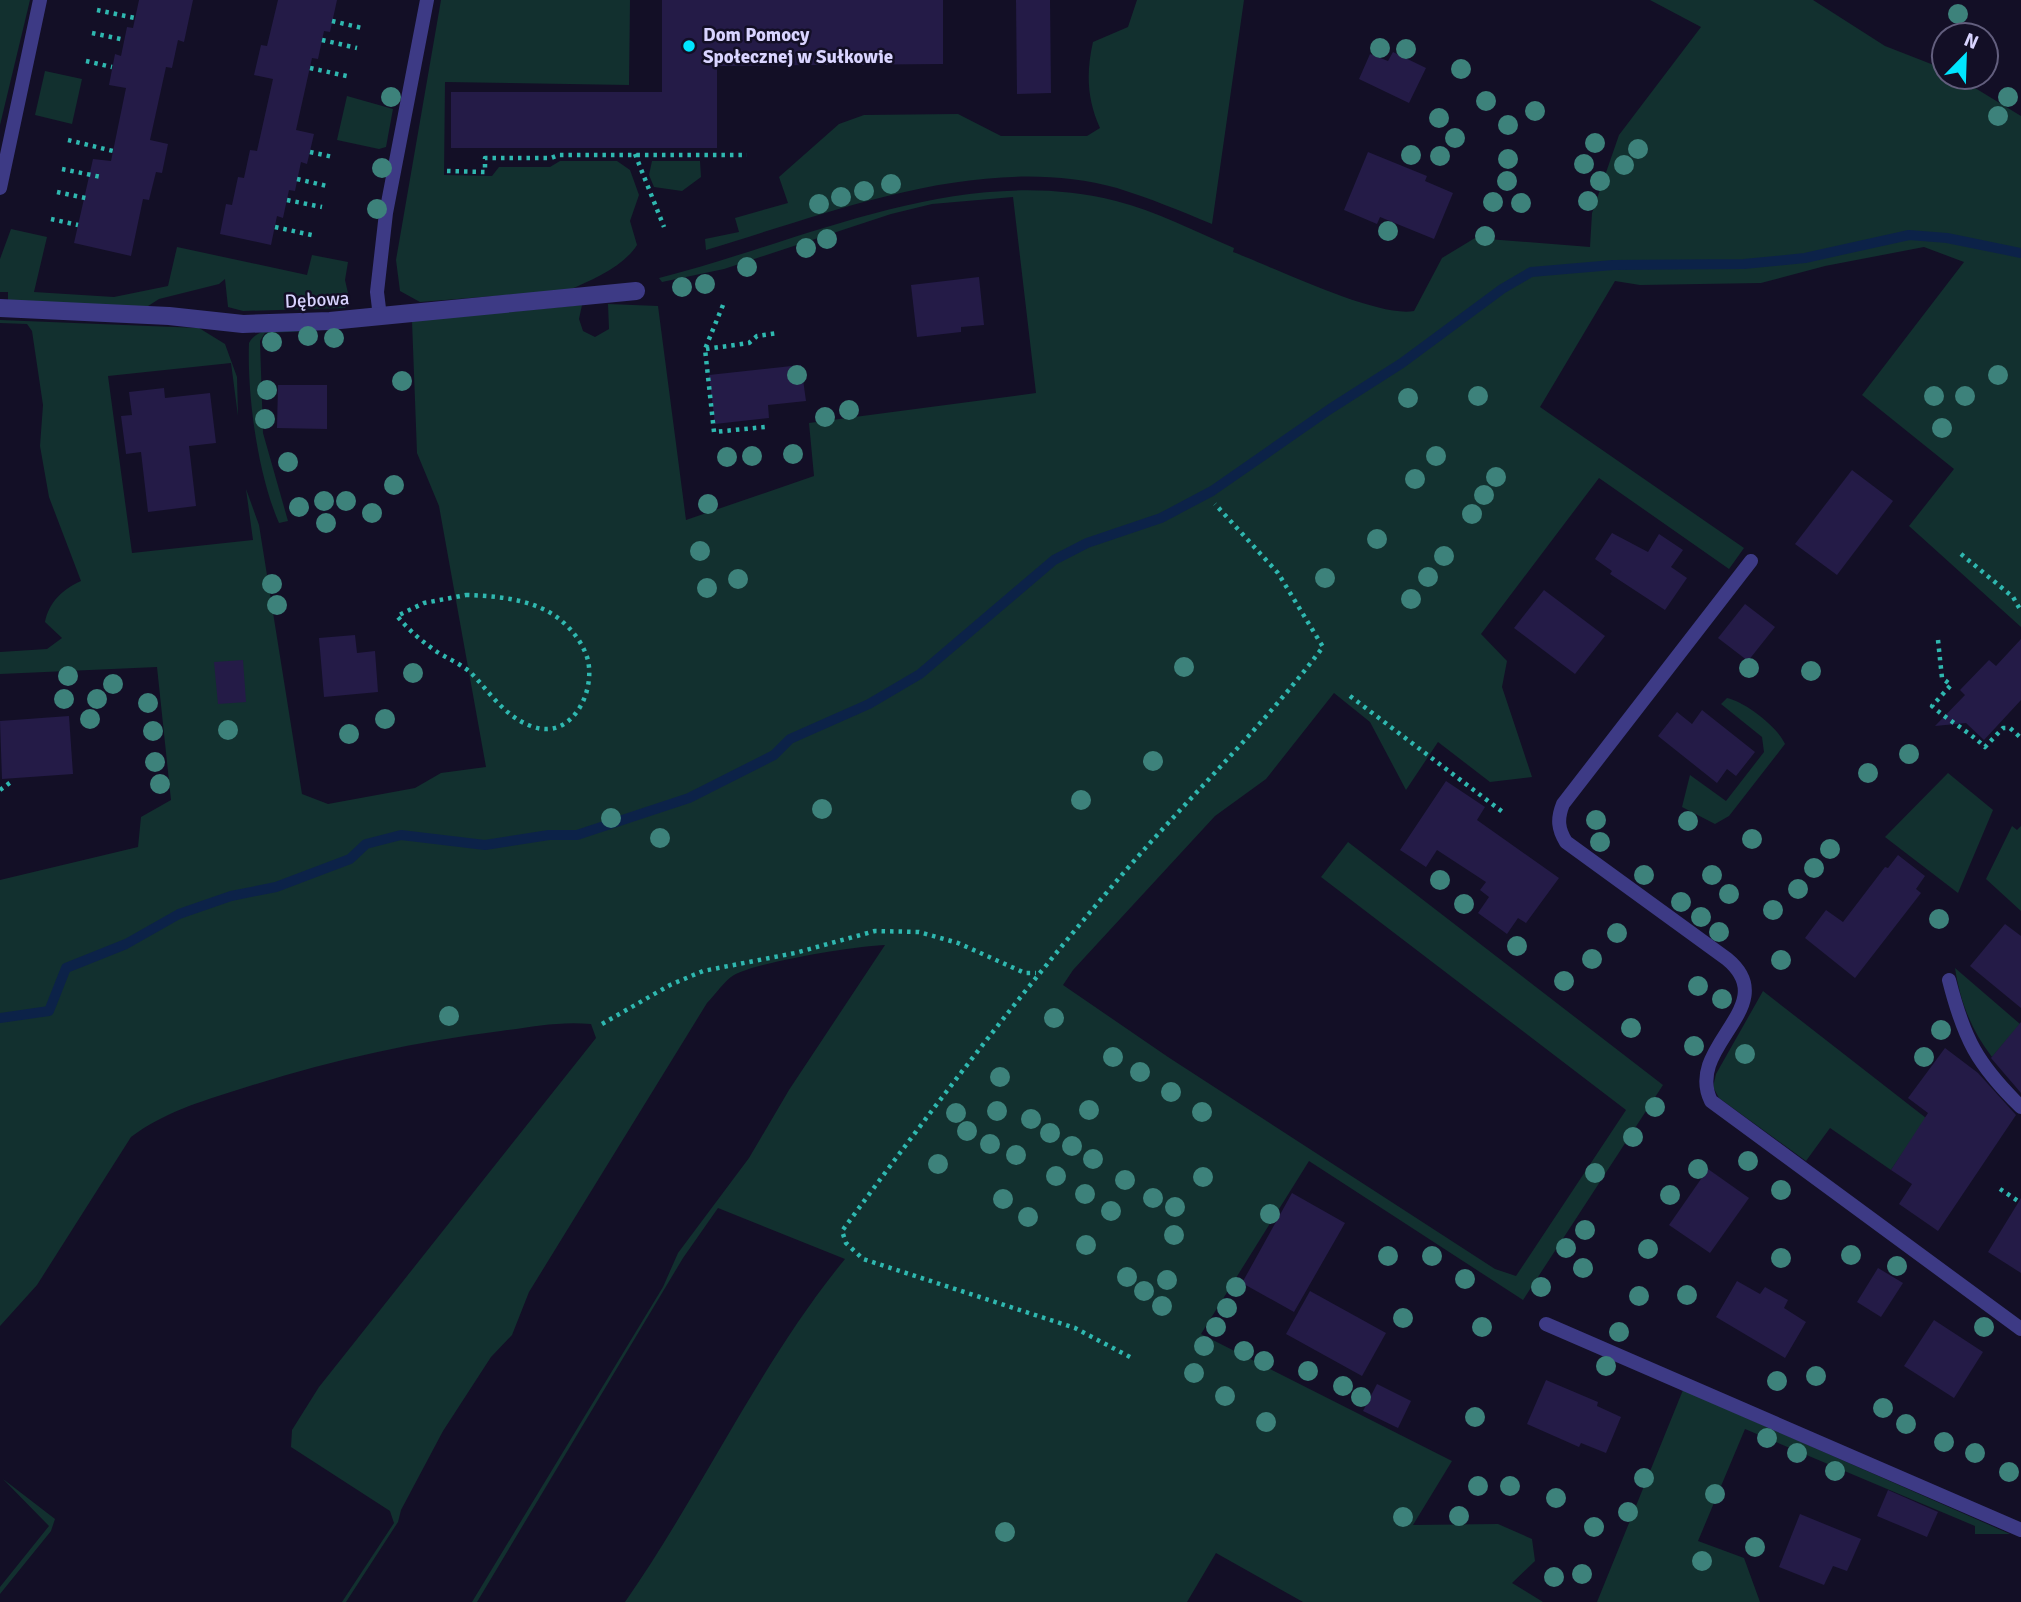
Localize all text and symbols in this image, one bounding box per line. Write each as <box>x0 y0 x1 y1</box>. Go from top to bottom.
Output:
north arrow <box>1930 21 2000 91</box>
place label: Dom Pomocy Społecznej w Sułkowie <box>703 23 893 69</box>
text: N <box>1960 28 1982 55</box>
marker: Dom Pomocy Społecznej w Sułkowie <box>681 38 697 54</box>
street label: Dębowa <box>284 286 350 314</box>

